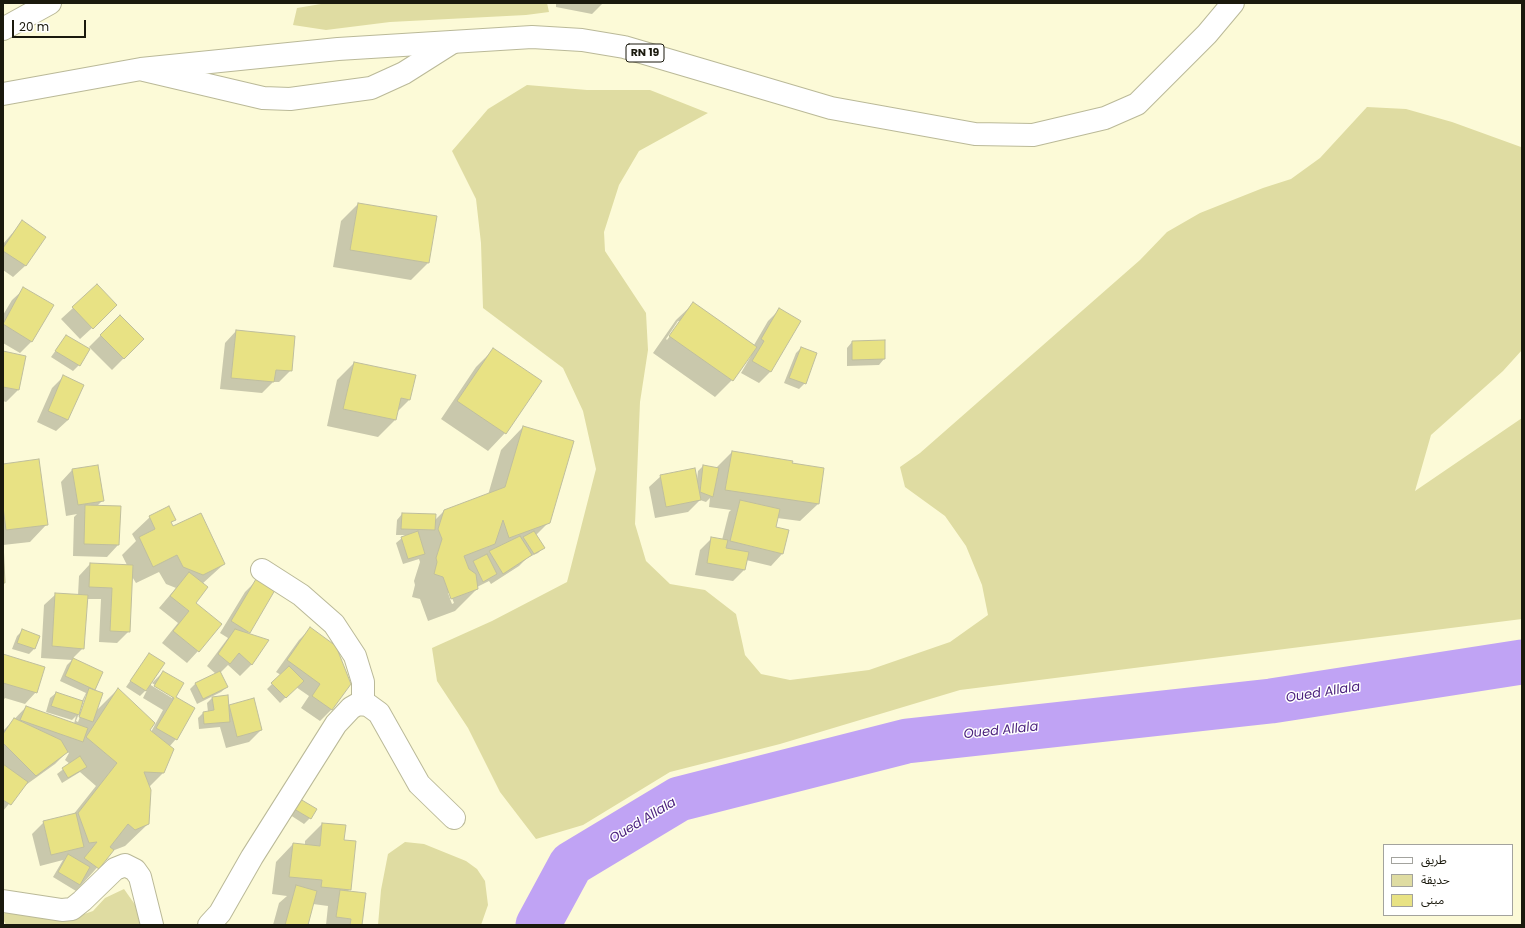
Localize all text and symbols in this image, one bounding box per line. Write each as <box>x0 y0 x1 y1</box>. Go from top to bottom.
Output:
scale bar <box>14 12 88 38</box>
text: 20 m <box>19 18 49 35</box>
road number: RN 19 <box>626 44 664 62</box>
water label: Oued Allala <box>1285 679 1361 707</box>
water label: Oued Allala <box>963 719 1039 743</box>
water label: Oued Allala <box>607 795 679 847</box>
legend <box>1383 844 1513 916</box>
text: طريق <box>1421 851 1447 868</box>
text: حديقة <box>1421 871 1450 888</box>
text: مبنى <box>1421 891 1444 908</box>

